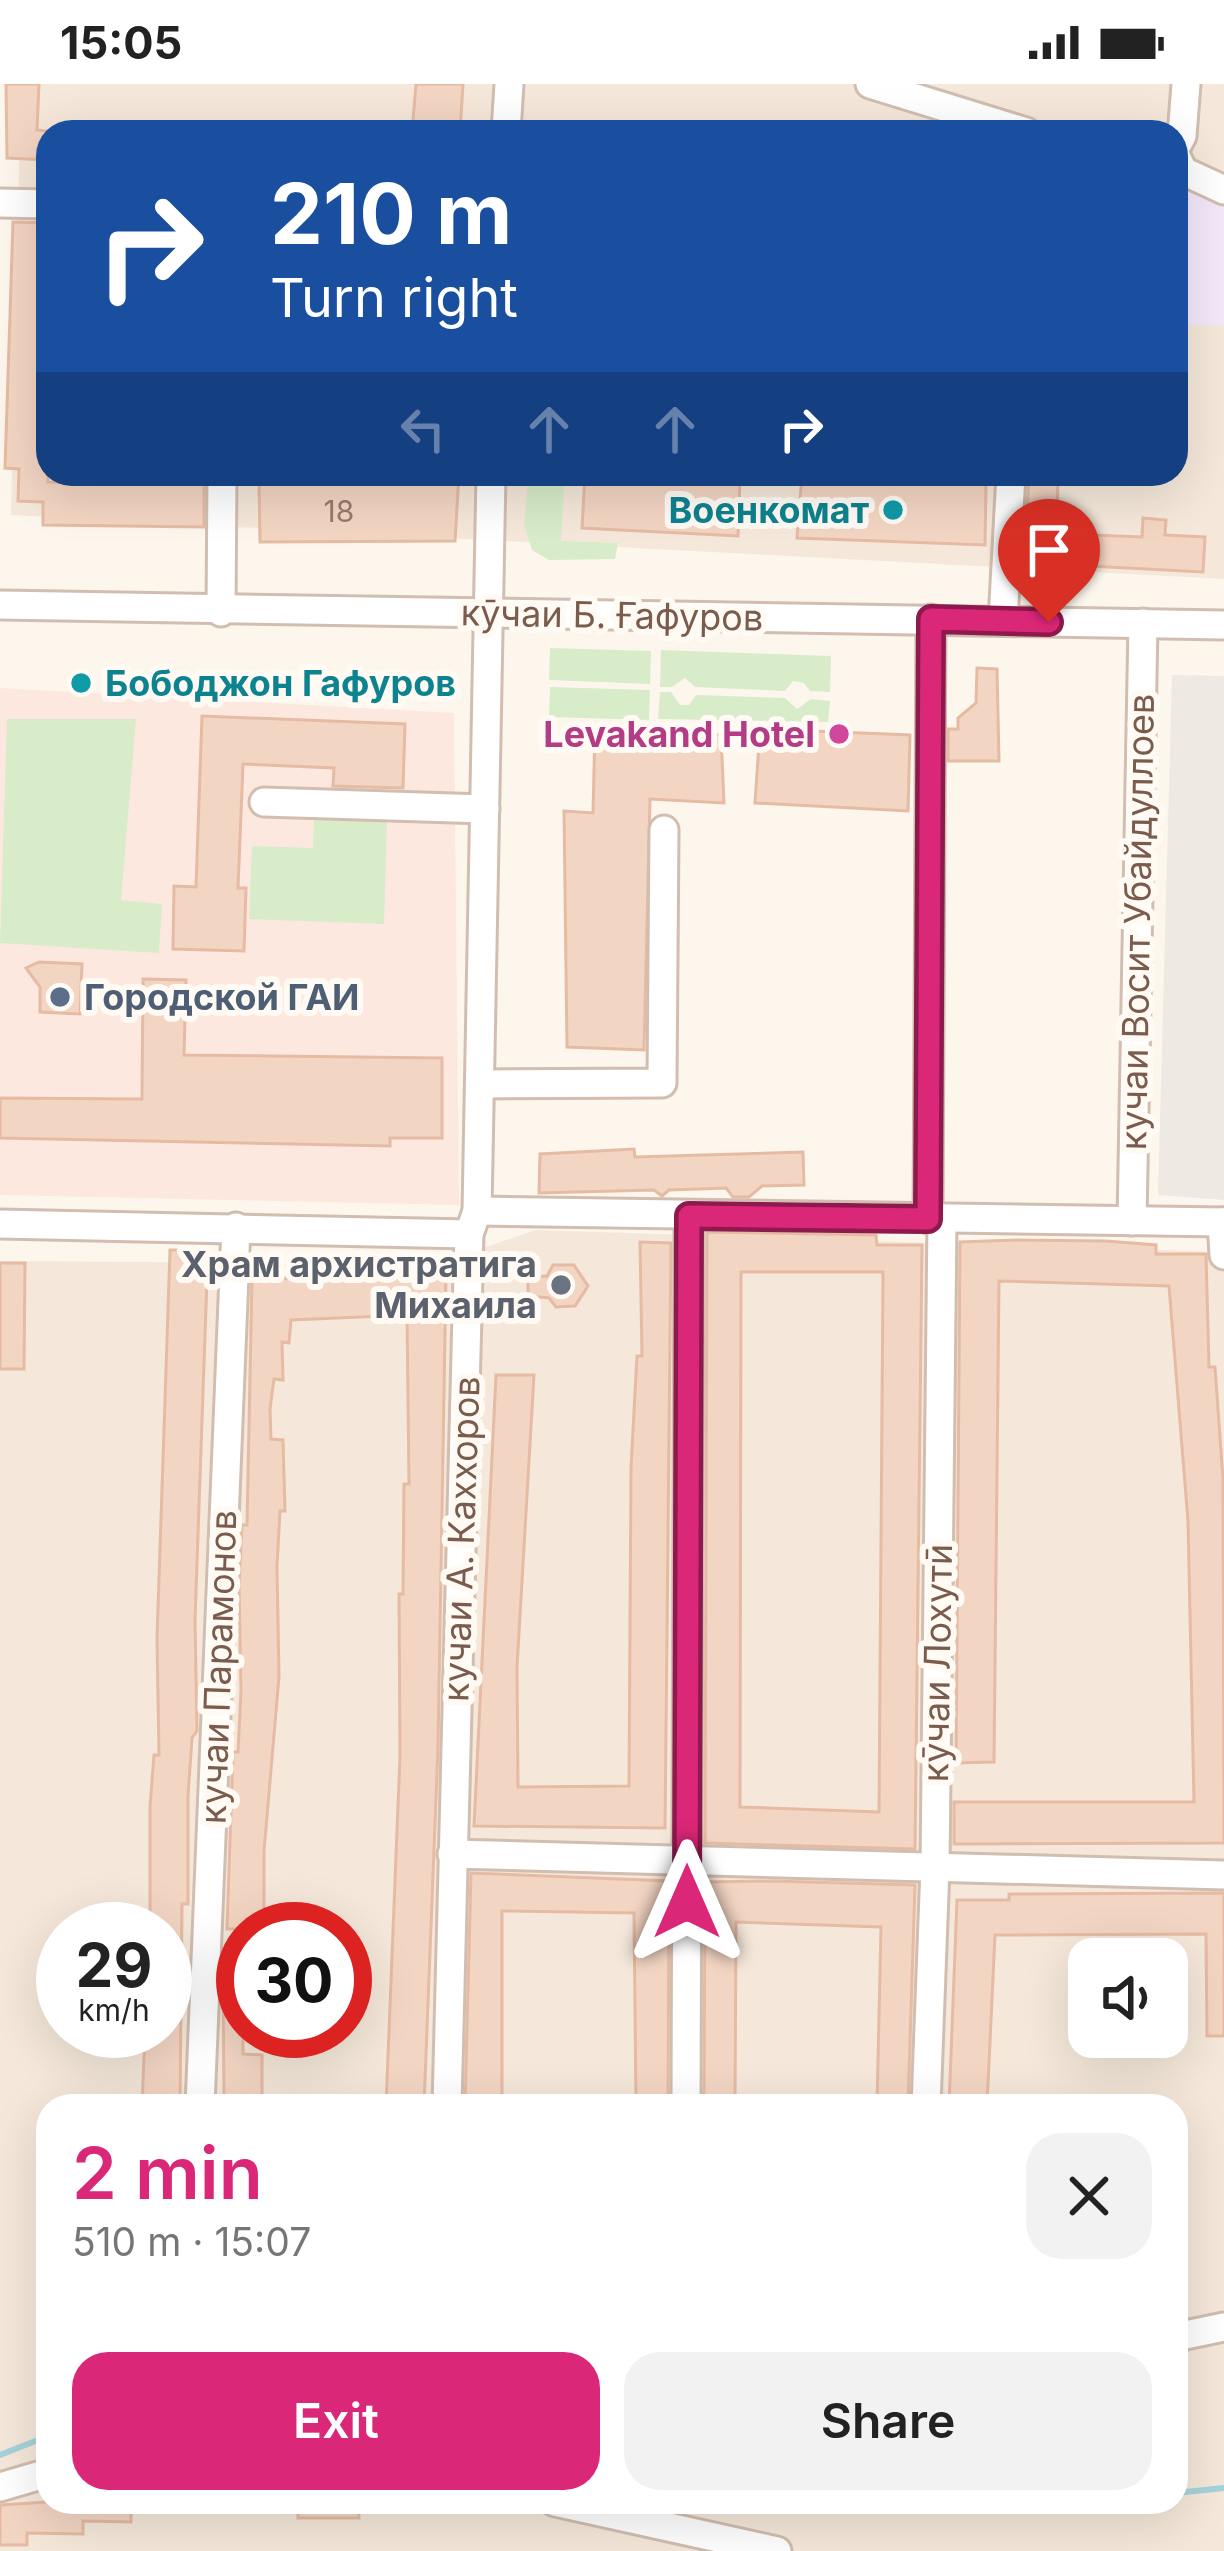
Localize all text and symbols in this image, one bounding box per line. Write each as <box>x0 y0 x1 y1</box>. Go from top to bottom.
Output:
text: 15:05 <box>60 15 182 70</box>
text: 210 m <box>270 163 512 264</box>
icon: right <box>72 168 228 324</box>
text: Turn right <box>270 265 518 330</box>
icon: left <box>390 396 456 462</box>
icon: ahead <box>516 396 582 462</box>
icon: ahead <box>642 396 708 462</box>
icon: right <box>768 396 834 462</box>
place label: Военкомат <box>668 488 870 532</box>
house number: 18 <box>324 493 354 529</box>
marker: Военкомат <box>880 497 906 523</box>
pin <box>998 499 1100 622</box>
icon: arrive <box>1016 517 1082 583</box>
street label: кӯчаи Б. Ғафуров <box>460 590 764 640</box>
place label: Бободжон Гафуров <box>105 661 456 705</box>
marker: Бободжон Гафуров <box>68 670 94 696</box>
street label: кучаи Восит Убайдуллоев <box>1111 693 1163 1151</box>
place label: Levakand Hotel <box>543 712 815 756</box>
marker: Levakand Hotel <box>826 721 852 747</box>
place label: Городской ГАИ <box>84 975 360 1019</box>
marker: Городской ГАИ <box>47 984 73 1010</box>
place label: Храм архистратига Михаила <box>181 1242 537 1327</box>
marker: Храм архистратига Михаила <box>548 1272 574 1298</box>
street label: кучаи А. Каххоров <box>433 1375 489 1703</box>
street label: кучаи Парамонов <box>191 1509 245 1825</box>
street label: кӯчаи Лохутӣ <box>913 1543 961 1783</box>
position arrow <box>624 1839 750 1965</box>
speed limit sign: 30 <box>216 1902 372 2058</box>
text: 29 <box>76 1929 152 2001</box>
map controls <box>1068 1938 1188 2058</box>
button: sound <box>1068 1938 1188 2058</box>
text: km/h <box>78 1992 150 2028</box>
text: 2 min <box>72 2129 263 2216</box>
button: close <box>1026 2133 1152 2259</box>
text: 510 m · 15:07 <box>72 2218 311 2265</box>
button: Exit <box>72 2352 600 2490</box>
button: Share <box>624 2352 1152 2490</box>

